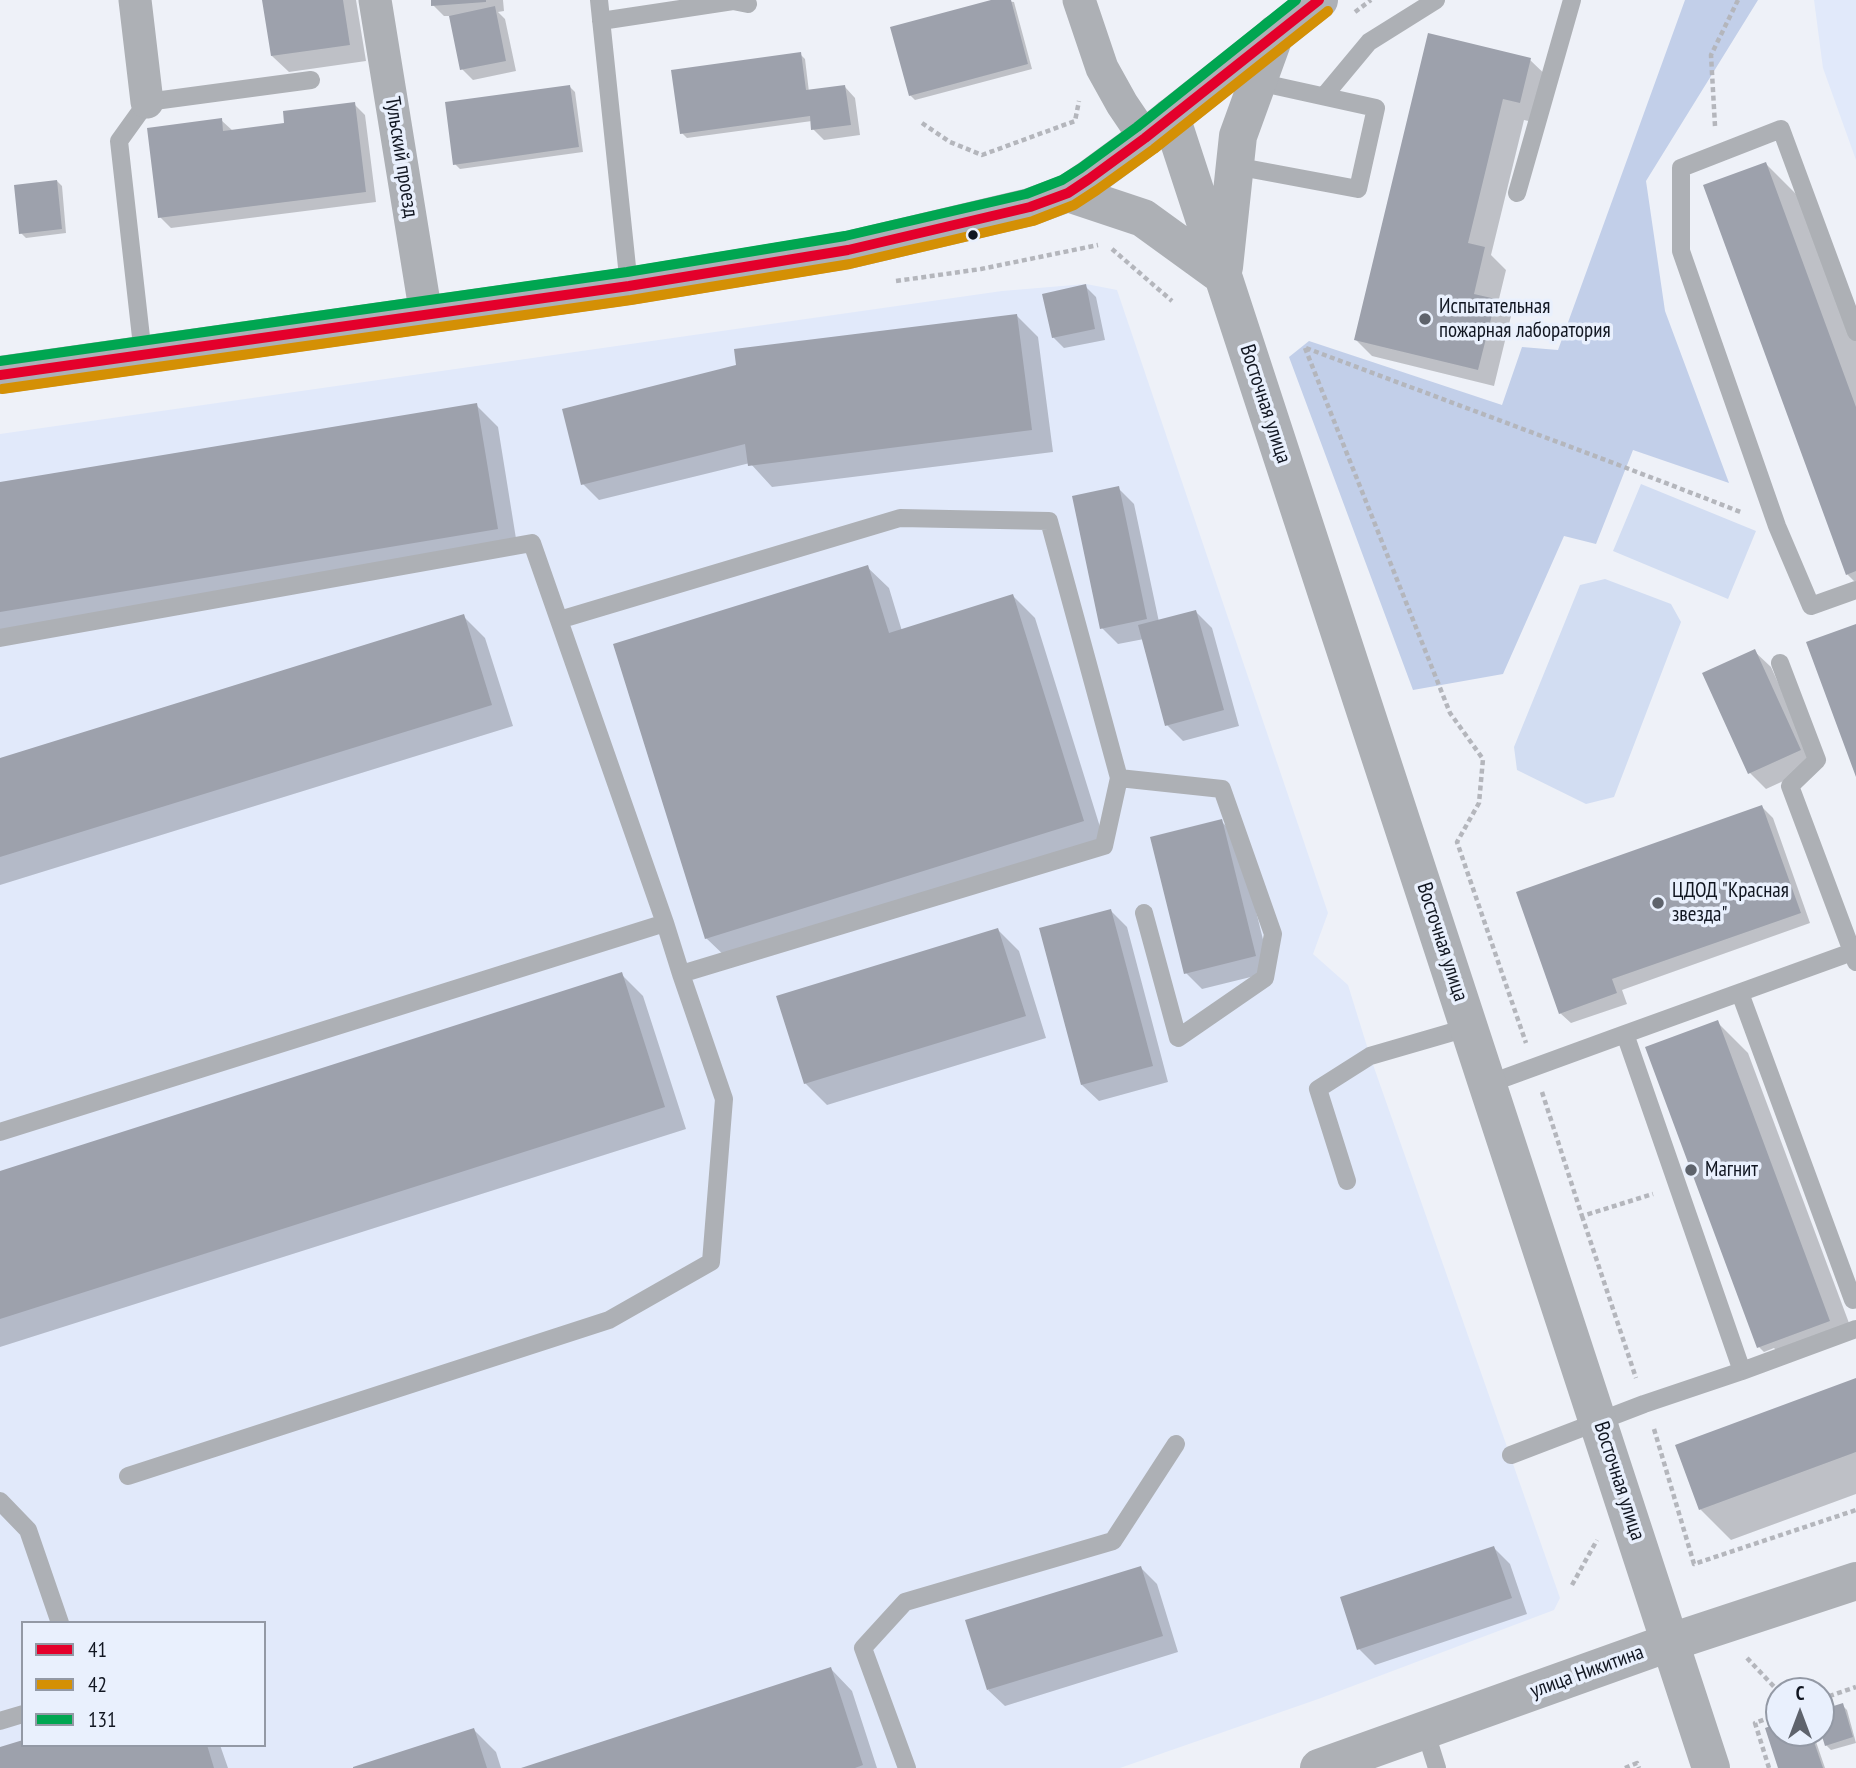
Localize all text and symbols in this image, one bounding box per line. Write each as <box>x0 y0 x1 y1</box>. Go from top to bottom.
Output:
street label: Тульский проезд <box>379 95 423 219</box>
unlabelled marker <box>966 228 980 242</box>
place label: Испытательная пожарная лаборатория <box>1439 294 1611 344</box>
marker: Испытательная пожарная лаборатория <box>1417 311 1433 327</box>
street label: Восточная улица <box>1234 341 1296 467</box>
place label: ЦДОД "Красная звезда" <box>1672 878 1789 928</box>
street label: Восточная улица <box>1411 879 1473 1005</box>
marker: ЦДОД "Красная звезда" <box>1650 895 1666 911</box>
place label: Магнит <box>1705 1157 1758 1183</box>
marker: Магнит <box>1683 1162 1699 1178</box>
street label: Восточная улица <box>1588 1418 1650 1544</box>
legend <box>21 1621 266 1747</box>
text: 41 <box>88 1636 107 1663</box>
street label: улица Никитина <box>1527 1640 1647 1704</box>
text: 42 <box>88 1671 107 1698</box>
north arrow <box>1765 1677 1835 1747</box>
text: С <box>1796 1681 1804 1705</box>
text: 131 <box>88 1706 116 1733</box>

